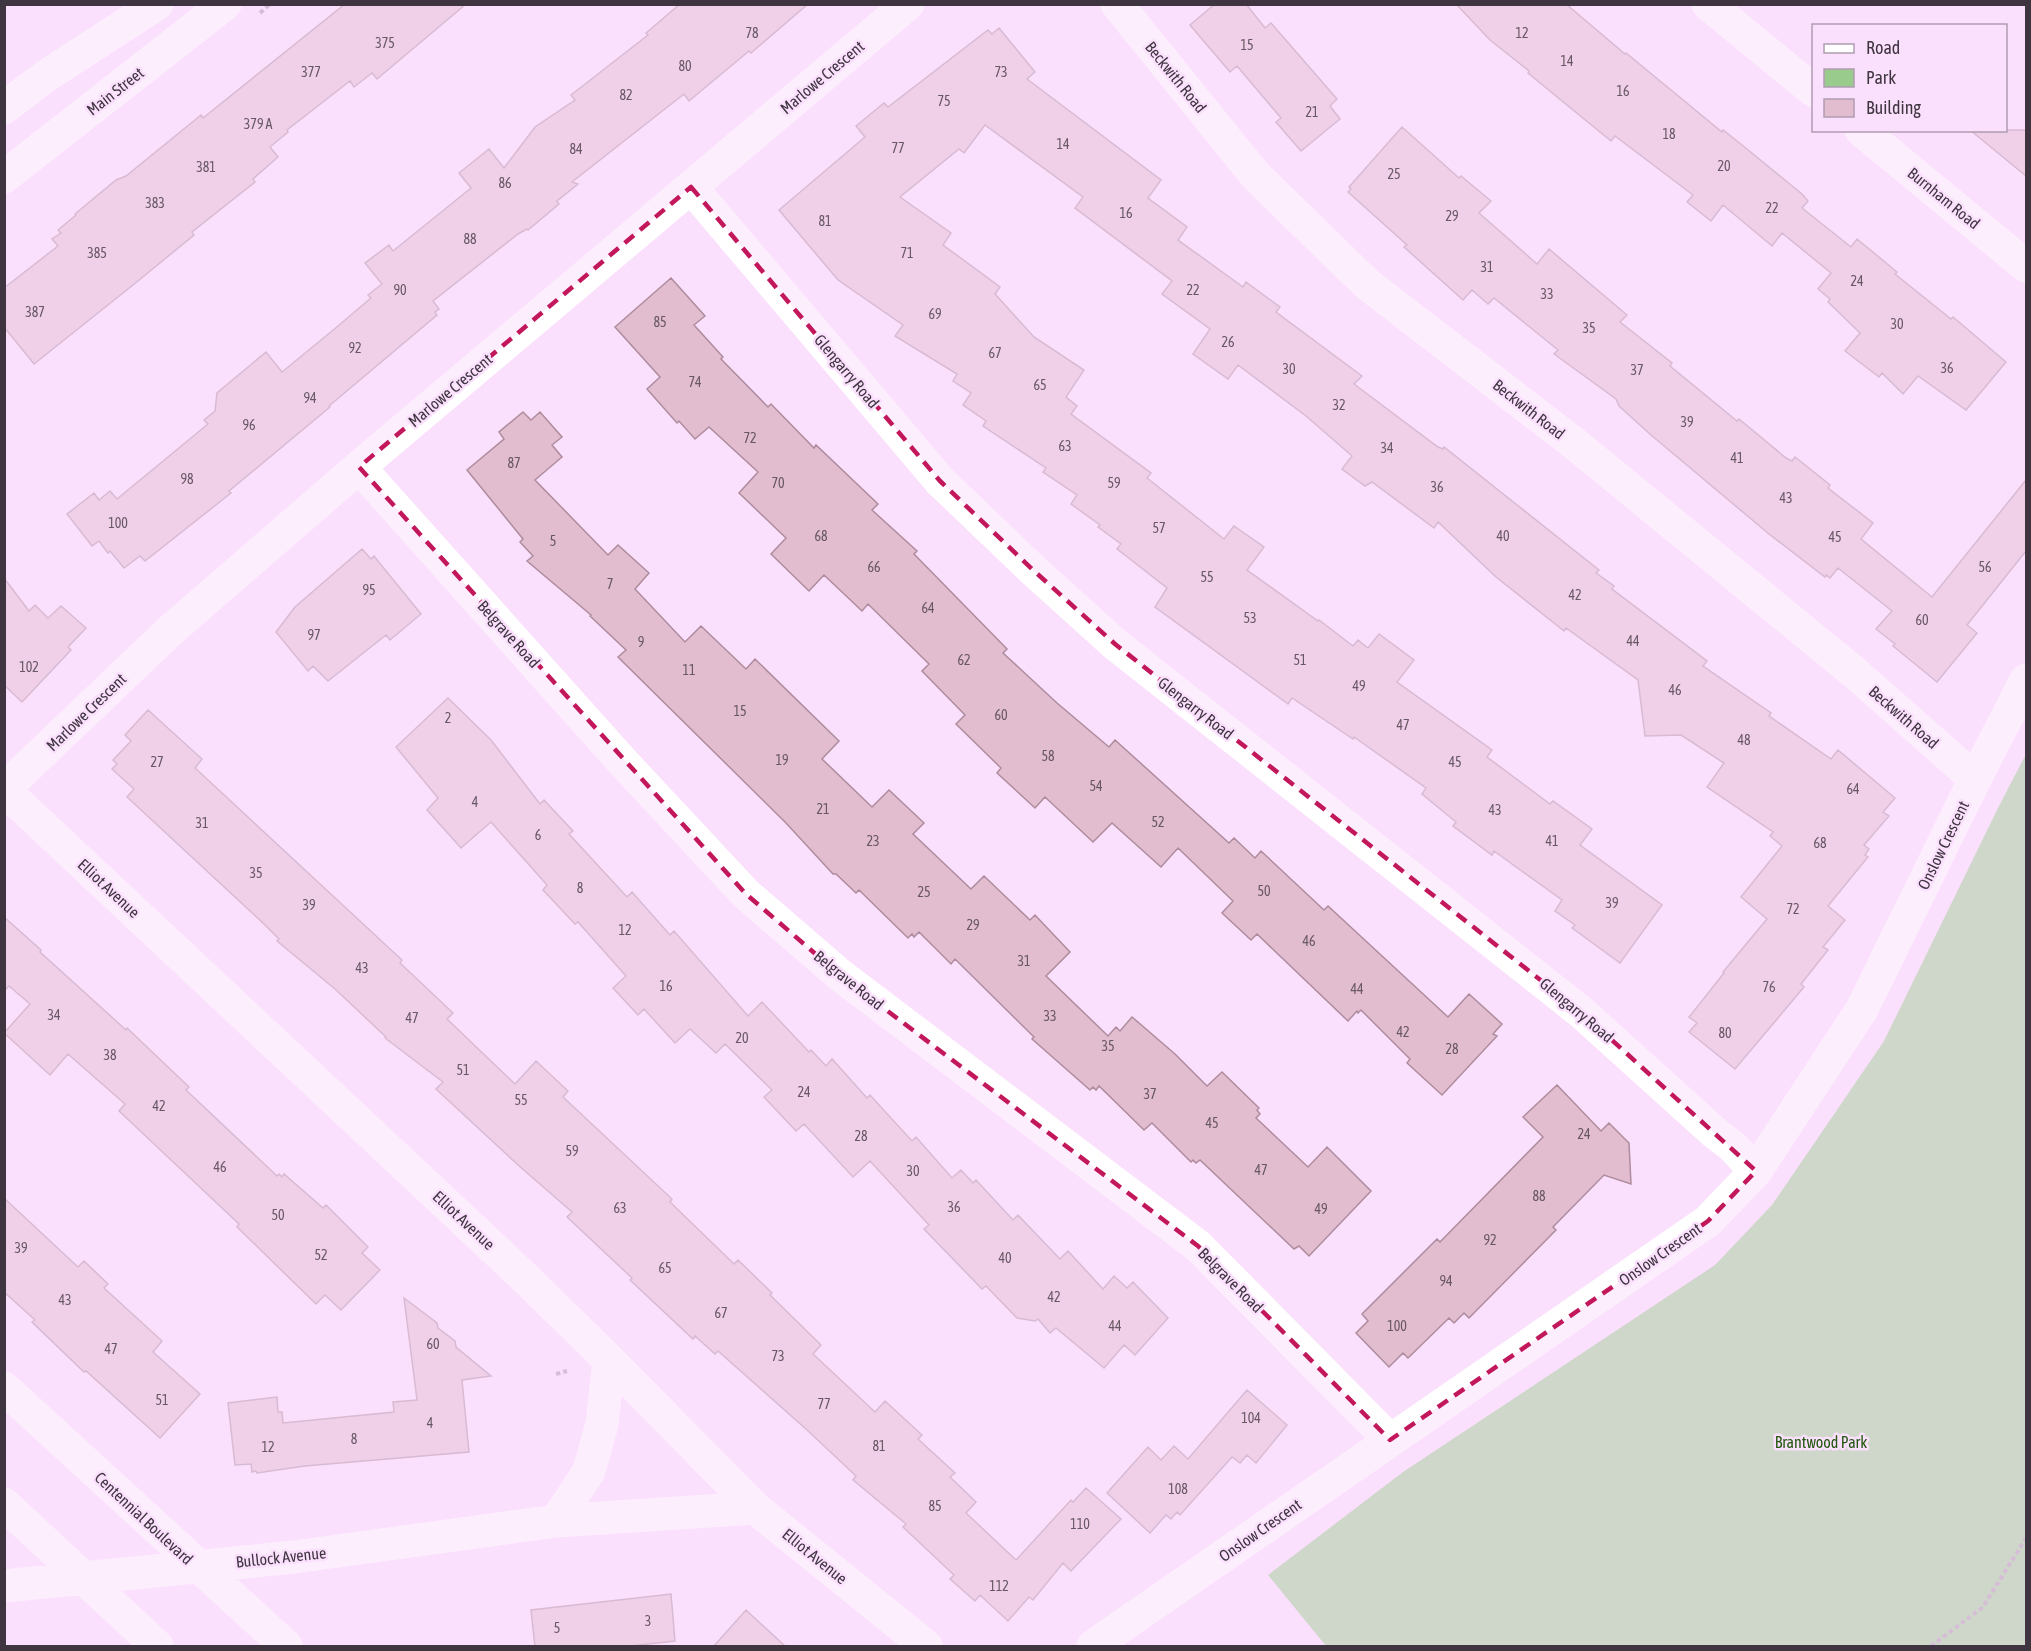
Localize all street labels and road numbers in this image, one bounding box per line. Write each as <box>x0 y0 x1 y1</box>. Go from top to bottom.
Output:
street label: Marlowe Crescent <box>777 37 868 117</box>
street label: Beckwith Road <box>1142 38 1210 116</box>
street label: Main Street <box>83 63 147 119</box>
street label: Burnham Road <box>1904 164 1984 232</box>
street label: Glengarry Road <box>810 331 883 412</box>
street label: Marlowe Crescent <box>405 350 496 430</box>
street label: Beckwith Road <box>1490 375 1568 443</box>
street label: Belgrave Road <box>473 597 544 672</box>
street label: Marlowe Crescent <box>42 669 130 754</box>
street label: Glengarry Road <box>1154 673 1237 744</box>
street label: Beckwith Road <box>1866 682 1942 752</box>
street label: Onslow Crescent <box>1914 797 1972 892</box>
street label: Elliot Avenue <box>74 855 144 921</box>
street label: Belgrave Road <box>810 947 887 1014</box>
street label: Glengarry Road <box>1536 974 1617 1047</box>
street label: Elliot Avenue <box>429 1187 499 1253</box>
street label: Onslow Crescent <box>1615 1219 1705 1289</box>
street label: Belgrave Road <box>1194 1244 1267 1317</box>
street label: Centennial Boulevard <box>91 1468 197 1568</box>
street label: Onslow Crescent <box>1215 1495 1305 1565</box>
street label: Elliot Avenue <box>779 1525 851 1587</box>
street label: Bullock Avenue <box>235 1543 327 1571</box>

